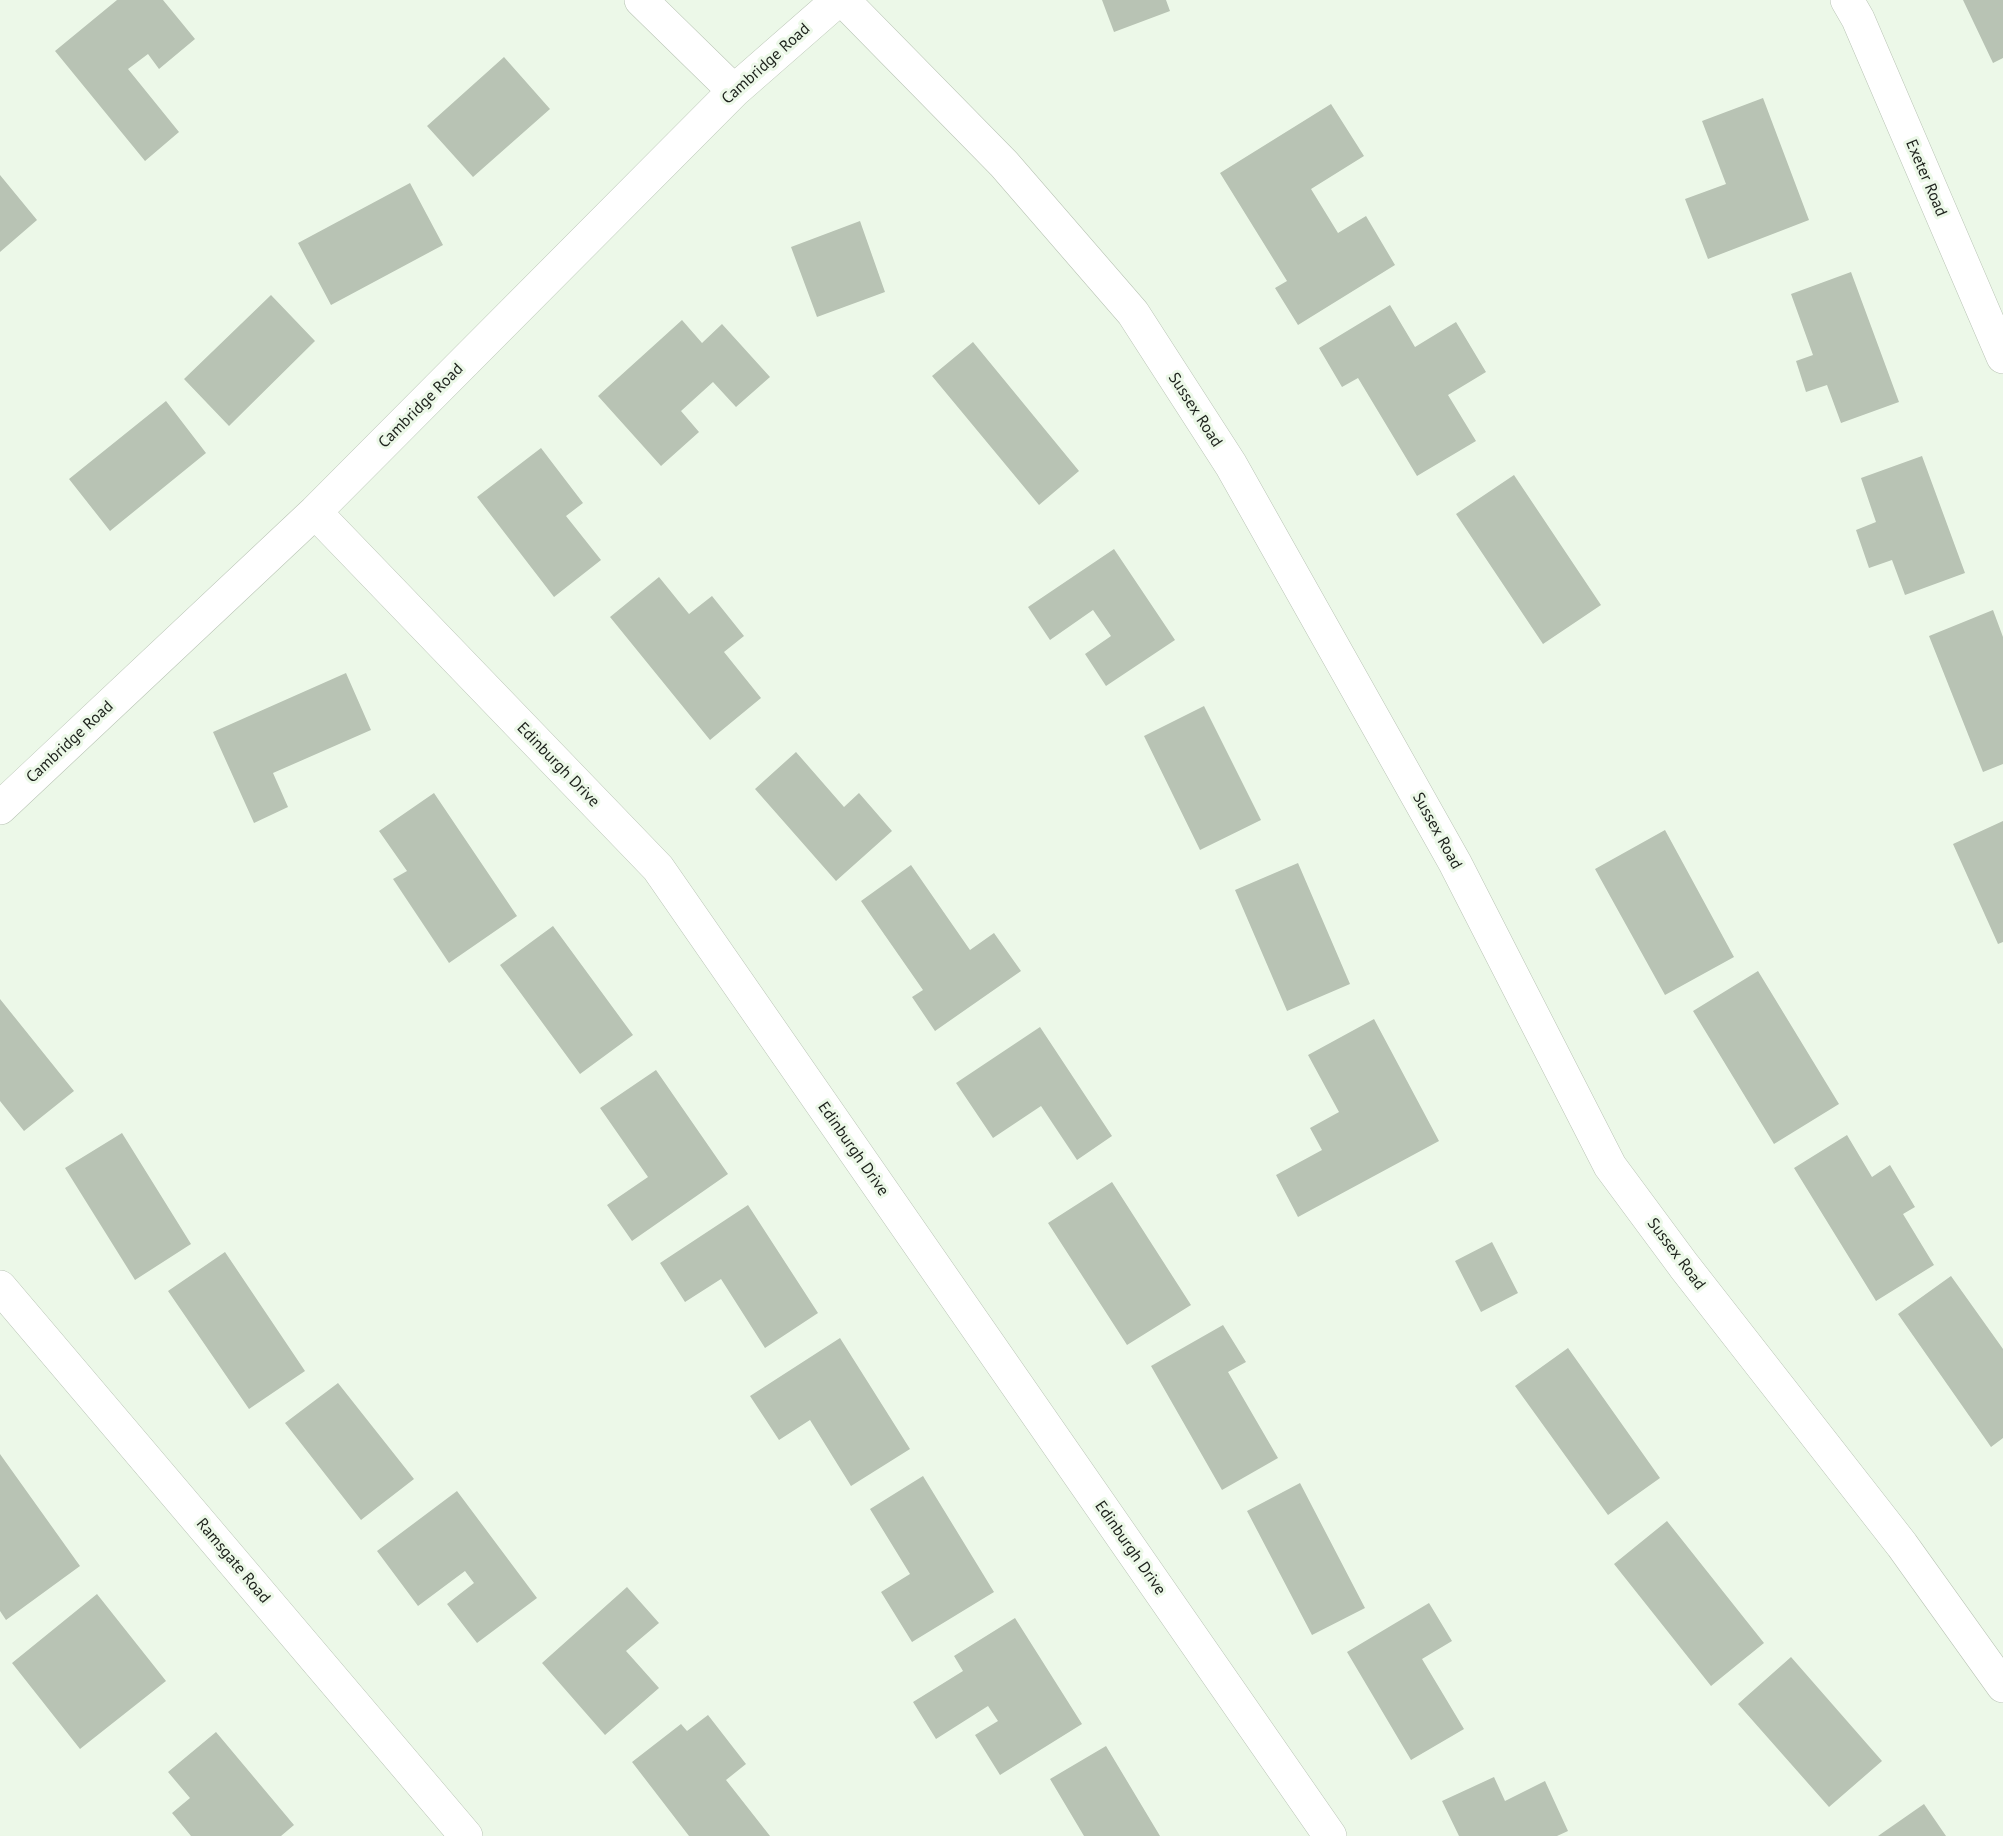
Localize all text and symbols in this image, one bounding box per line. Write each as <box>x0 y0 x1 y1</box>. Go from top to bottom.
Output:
street label: Cambridge Road <box>718 20 814 108</box>
street label: Exeter Road <box>1901 137 1951 219</box>
street label: Cambridge Road <box>375 360 467 452</box>
street label: Sussex Road <box>1164 369 1226 451</box>
street label: Cambridge Road <box>23 697 117 787</box>
street label: Edinburgh Drive <box>513 719 603 811</box>
street label: Sussex Road <box>1408 789 1466 873</box>
street label: Edinburgh Drive <box>813 1098 893 1200</box>
street label: Sussex Road <box>1643 1214 1709 1294</box>
street label: Edinburgh Drive <box>1090 1497 1170 1599</box>
street label: Ramsgate Road <box>192 1515 274 1607</box>

